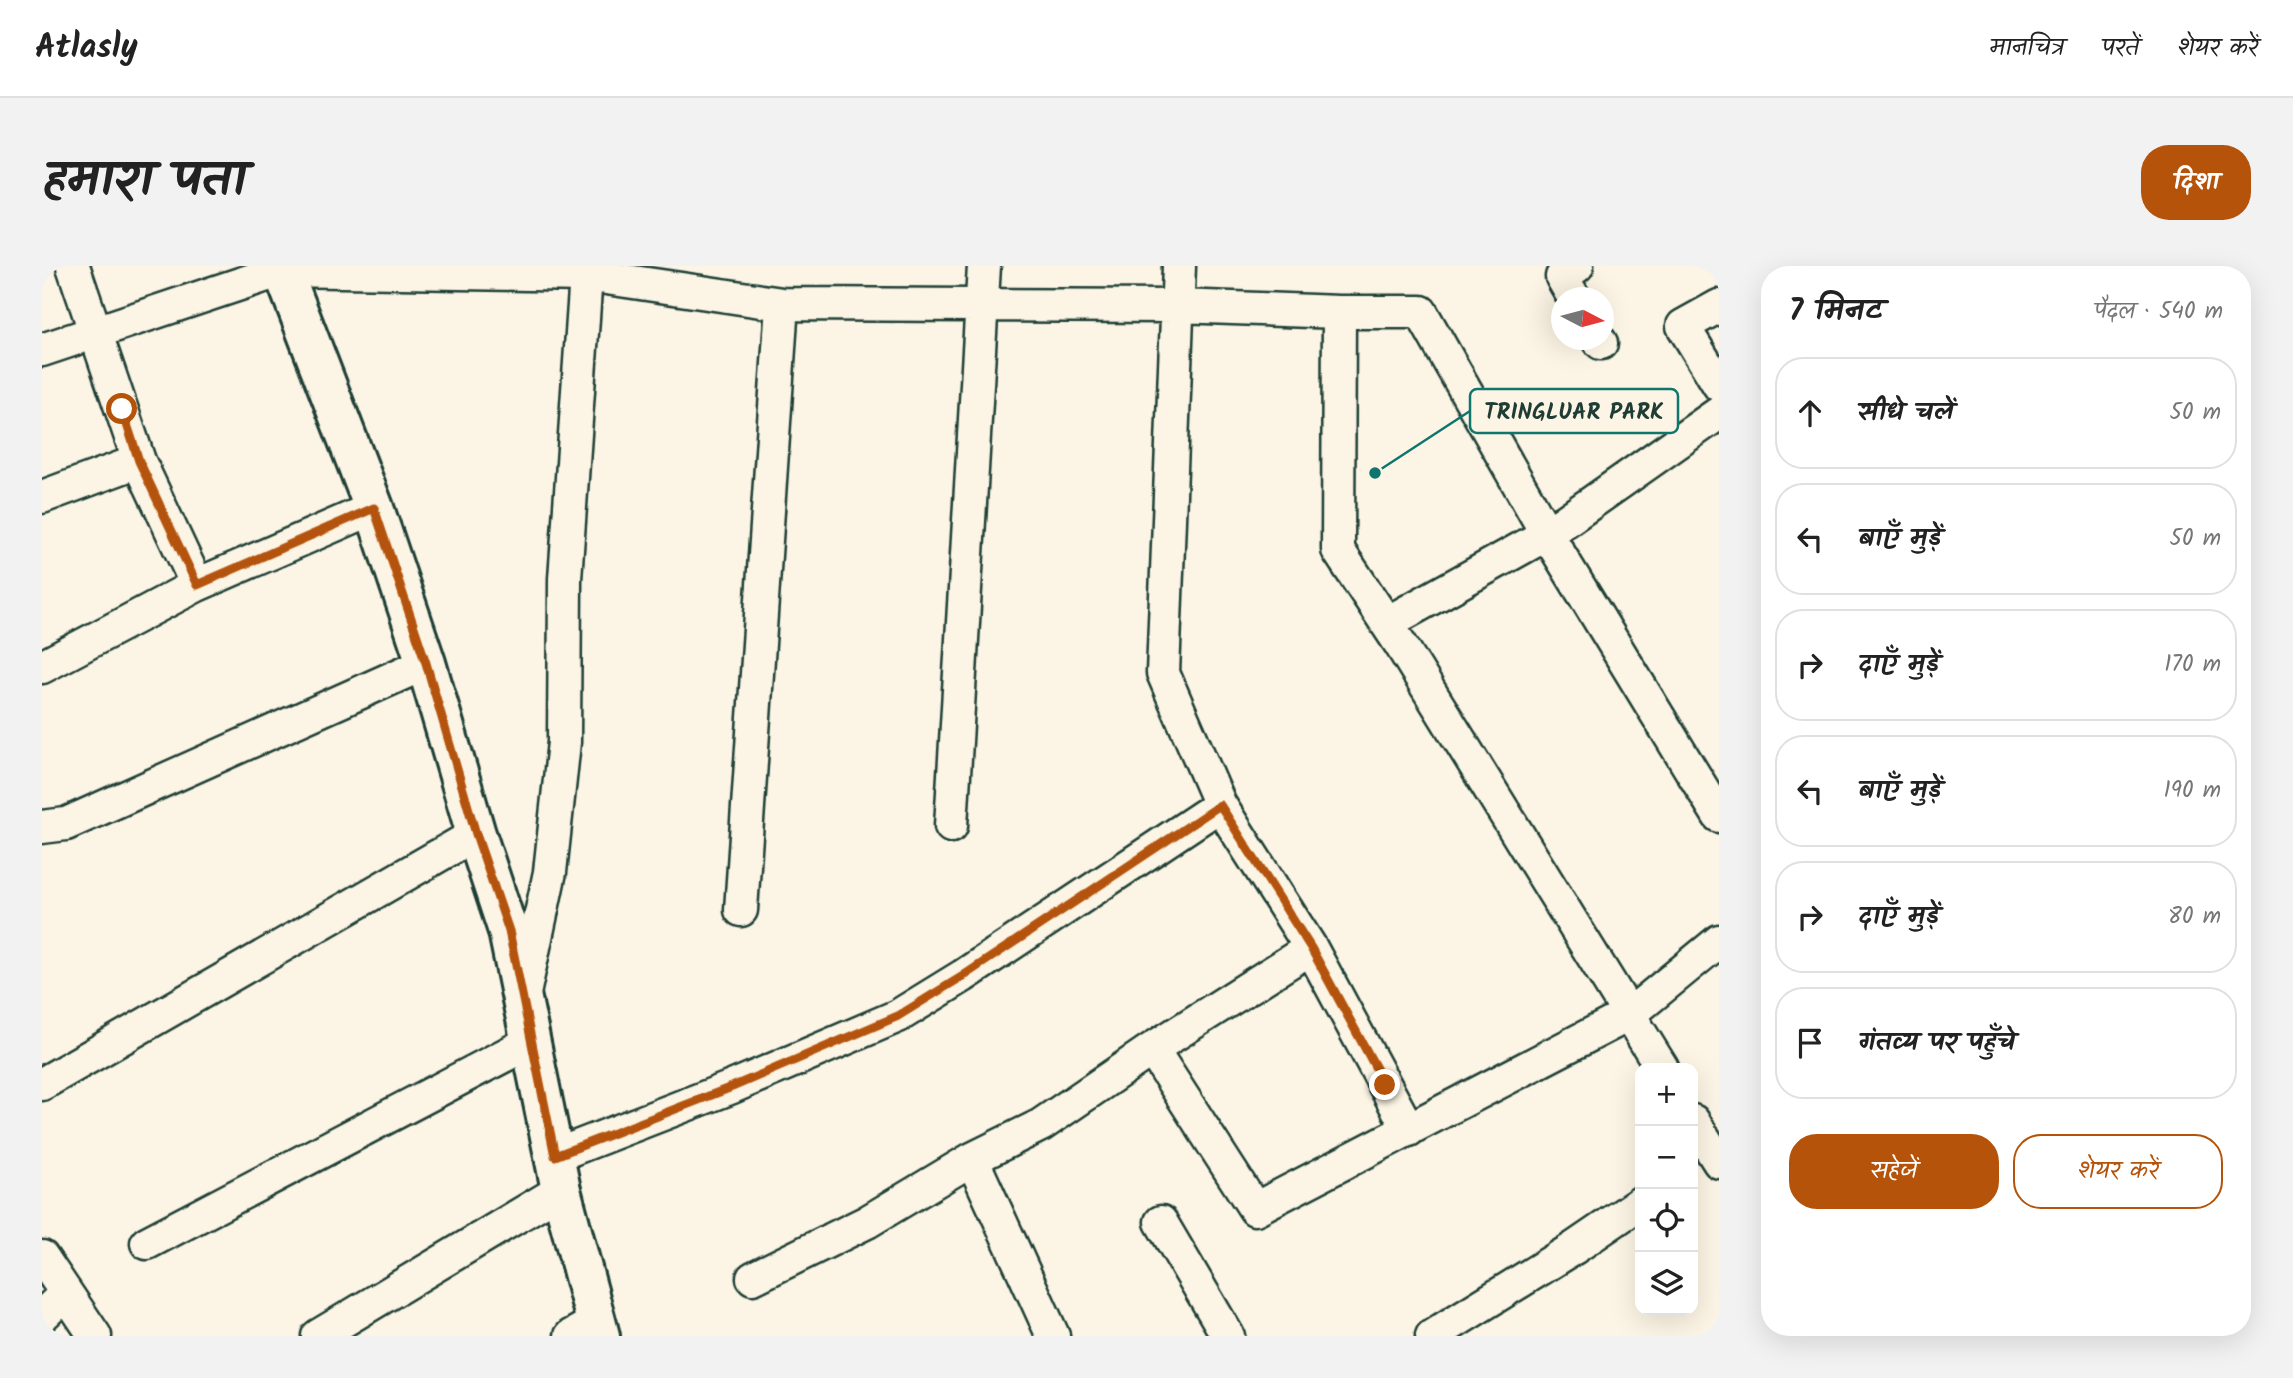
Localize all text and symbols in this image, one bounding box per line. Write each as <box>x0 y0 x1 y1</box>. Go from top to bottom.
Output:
text: Atlasly <box>35 22 138 75</box>
text: मानचित्र <box>1989 29 2064 68</box>
text: परतें <box>2102 29 2139 68</box>
text: शेयर करें <box>2177 29 2258 68</box>
text: हमारा पता <box>42 143 246 221</box>
button: दिशा <box>2141 145 2251 220</box>
north arrow <box>1551 287 1614 350</box>
text: 7 मिनट <box>1789 288 1883 336</box>
text: पैदल · 540 m <box>2094 294 2223 330</box>
callout: TRINGLUAR PARK <box>1470 389 1678 433</box>
text: सीधे चलें <box>1858 392 1954 434</box>
route start <box>106 393 137 424</box>
icon: ahead <box>1791 394 1829 432</box>
text: TRINGLUAR PARK <box>1484 395 1664 431</box>
text: 50 m <box>2170 395 2221 431</box>
text: बाएँ मुड़ें <box>1858 518 1941 560</box>
icon: left <box>1791 520 1829 558</box>
text: 50 m <box>2170 521 2221 557</box>
text: दाएँ मुड़ें <box>1858 644 1939 686</box>
icon: right <box>1791 646 1829 684</box>
text: 170 m <box>2164 647 2221 683</box>
text: बाएँ मुड़ें <box>1858 770 1941 812</box>
icon: left <box>1791 772 1829 810</box>
text: 190 m <box>2164 773 2221 809</box>
text: दाएँ मुड़ें <box>1858 896 1939 938</box>
icon: right <box>1791 898 1829 936</box>
text: 80 m <box>2168 899 2221 935</box>
text: गंतव्य पर पहुँचे <box>1858 1022 2015 1064</box>
icon: arrive <box>1791 1024 1829 1062</box>
map controls <box>1635 1063 1698 1315</box>
button: + <box>1635 1063 1698 1126</box>
route end <box>1369 1069 1400 1100</box>
button: − <box>1635 1126 1698 1189</box>
button: सहेजें <box>1789 1134 1999 1209</box>
button: शेयर करें <box>2013 1134 2223 1209</box>
button: locate <box>1635 1189 1698 1252</box>
button: layers <box>1635 1252 1698 1315</box>

